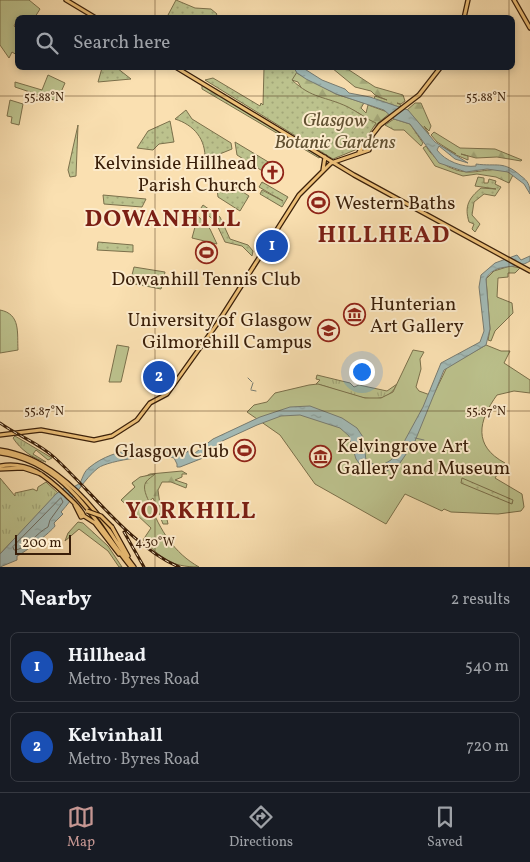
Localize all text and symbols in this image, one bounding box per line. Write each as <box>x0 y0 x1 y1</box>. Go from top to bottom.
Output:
search box <box>15 15 515 70</box>
icon: search <box>33 29 61 57</box>
text: Search here <box>73 30 170 56</box>
text: 55.88°N <box>24 90 64 106</box>
text: 55.88°N <box>466 90 506 106</box>
park label: Glasgow Botanic Gardens <box>274 108 396 156</box>
place label: Kelvinside Hillhead Parish Church <box>94 151 257 199</box>
church icon: Kelvinside Hillhead Parish Church <box>261 161 285 185</box>
sports icon: Western Baths <box>307 190 331 214</box>
place label: Western Baths <box>335 191 455 217</box>
district label: DOWANHILL <box>85 203 241 237</box>
district label: HILLHEAD <box>317 219 451 253</box>
pin: 1 <box>256 227 288 265</box>
sports icon: Dowanhill Tennis Club <box>194 240 218 264</box>
place label: Dowanhill Tennis Club <box>111 267 301 293</box>
place label: Hunterian Art Gallery <box>370 292 464 340</box>
museum icon: Hunterian Art Gallery <box>342 302 366 326</box>
place label: University of Glasgow Gilmorehill Campus <box>127 308 312 356</box>
school or university icon: University of Glasgow Gilmorehill Campus <box>316 318 340 342</box>
pin: 2 <box>143 358 175 396</box>
your location <box>349 359 375 385</box>
text: 55.87°N <box>24 404 64 420</box>
text: 55.87°N <box>466 404 506 420</box>
place label: Kelvingrove Art Gallery and Museum <box>337 434 510 482</box>
sports icon: Glasgow Club <box>233 438 257 462</box>
place label: Glasgow Club <box>115 439 229 465</box>
museum icon: Kelvingrove Art Gallery and Museum <box>309 444 333 468</box>
district label: YORKHILL <box>126 495 257 529</box>
scale bar <box>15 532 71 555</box>
text: 200 m <box>22 534 62 553</box>
text: 4.30°W <box>135 535 175 551</box>
text: Nearby <box>20 585 91 614</box>
text: 2 results <box>451 589 510 611</box>
text: Hillhead <box>68 643 146 669</box>
text: 1 <box>34 656 40 678</box>
text: 540 m <box>465 656 509 678</box>
text: Metro · Byres Road <box>68 669 200 691</box>
text: Kelvinhall <box>68 723 163 749</box>
text: 2 <box>33 736 41 758</box>
text: 720 m <box>466 736 509 758</box>
text: Metro · Byres Road <box>68 749 200 771</box>
tab: Map <box>67 803 95 852</box>
tab: Directions <box>229 803 293 852</box>
tab: Saved <box>427 803 463 852</box>

